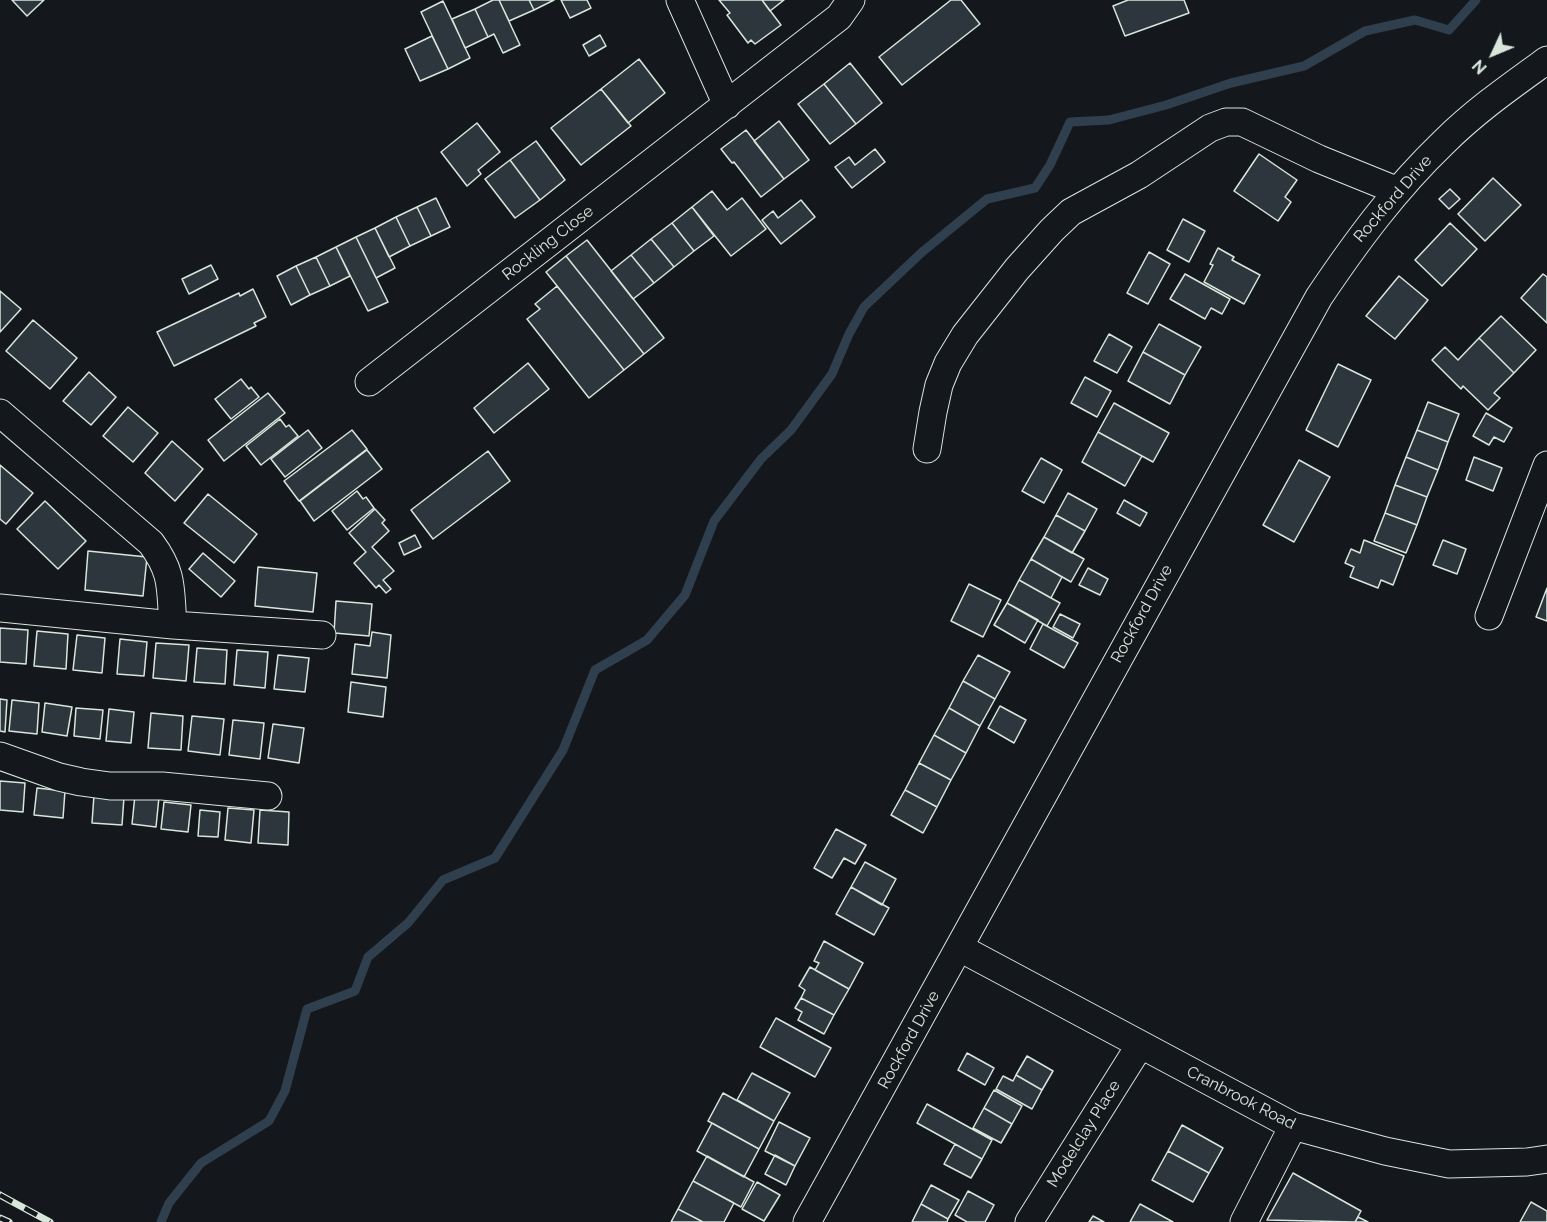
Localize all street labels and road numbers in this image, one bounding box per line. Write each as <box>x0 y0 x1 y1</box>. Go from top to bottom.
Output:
street label: Rockford Drive <box>1350 152 1436 246</box>
street label: Rockling Close <box>499 202 597 284</box>
street label: Rockford Drive <box>1107 562 1177 666</box>
street label: Rockford Drive <box>874 988 944 1092</box>
street label: Cranbrook Road <box>1183 1062 1299 1134</box>
street label: Modelclay Place <box>1043 1077 1125 1191</box>

